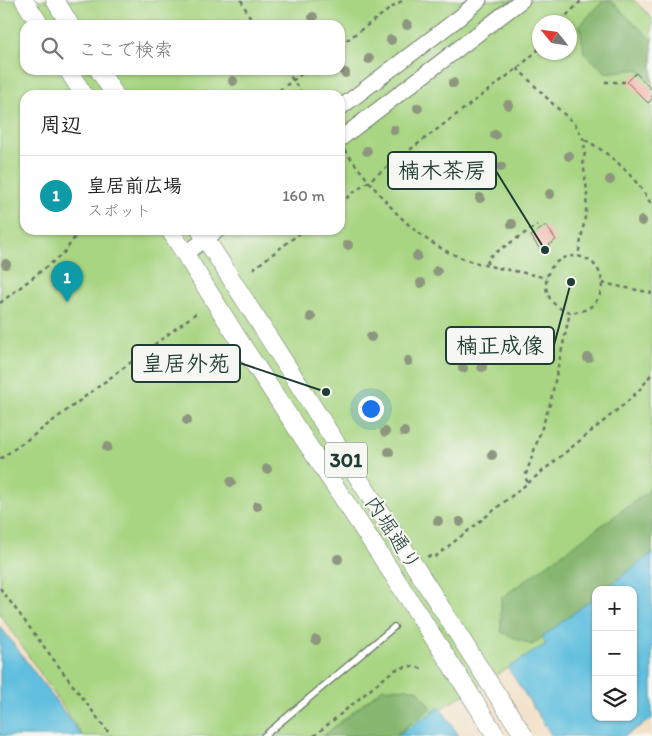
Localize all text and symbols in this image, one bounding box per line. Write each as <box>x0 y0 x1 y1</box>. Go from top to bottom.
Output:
north arrow <box>532 15 577 60</box>
search box <box>20 20 345 75</box>
icon: search <box>38 34 66 62</box>
text: ここで検索 <box>78 38 173 61</box>
text: 周辺 <box>40 112 82 137</box>
callout: 楠木茶房 <box>388 152 496 189</box>
text: 楠木茶房 <box>398 157 486 184</box>
text: 皇居前広場 <box>87 174 182 197</box>
text: 1 <box>52 186 60 205</box>
text: 160 m <box>282 186 325 205</box>
text: スポット <box>87 201 151 220</box>
pin: 1 <box>51 261 83 302</box>
callout: 楠正成像 <box>446 327 554 364</box>
text: 楠正成像 <box>456 332 544 359</box>
callout: 皇居外苑 <box>132 345 240 382</box>
text: 皇居外苑 <box>142 350 230 377</box>
your location <box>358 396 384 422</box>
road number: 301 <box>325 442 367 478</box>
street label: 内堀通り <box>360 491 427 575</box>
map controls <box>592 586 637 721</box>
button: + <box>592 586 637 631</box>
button: − <box>592 631 637 676</box>
button: layers <box>592 676 637 721</box>

